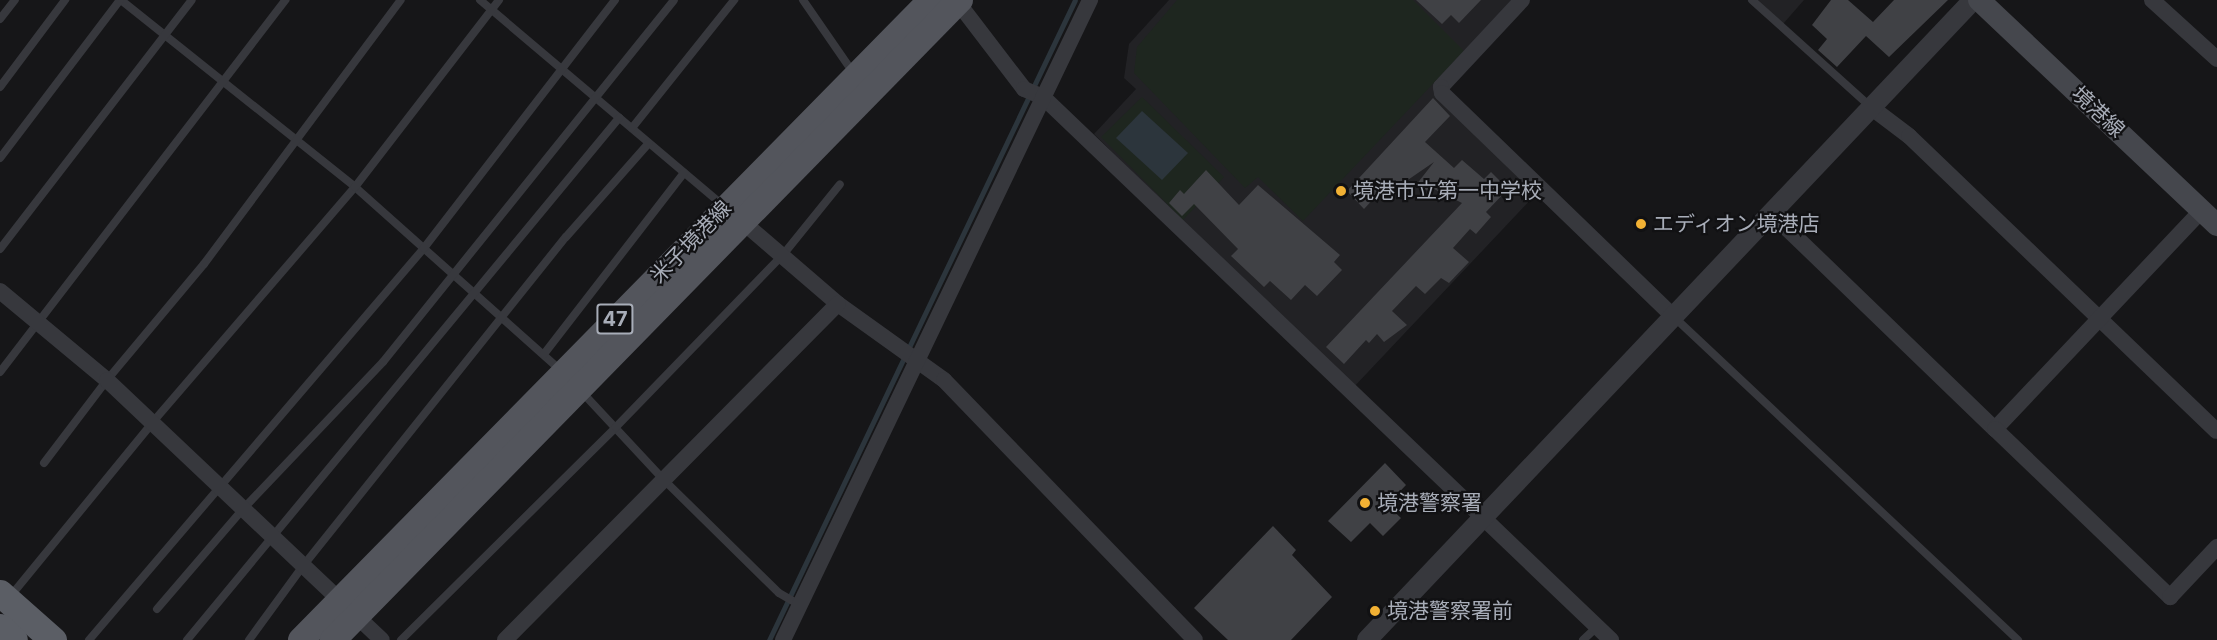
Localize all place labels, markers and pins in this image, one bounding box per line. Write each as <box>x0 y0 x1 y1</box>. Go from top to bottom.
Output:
place label: 境港市立第一中学校 <box>1353 178 1542 204</box>
marker: 境港市立第一中学校 <box>1334 184 1348 198</box>
place label: エディオン境港店 <box>1653 211 1821 237</box>
marker: エディオン境港店 <box>1634 217 1648 231</box>
place label: 境港警察署 <box>1377 490 1482 516</box>
marker: 境港警察署 <box>1358 496 1372 510</box>
place label: 境港警察署前 <box>1387 598 1513 624</box>
marker: 境港警察署前 <box>1368 604 1382 618</box>

